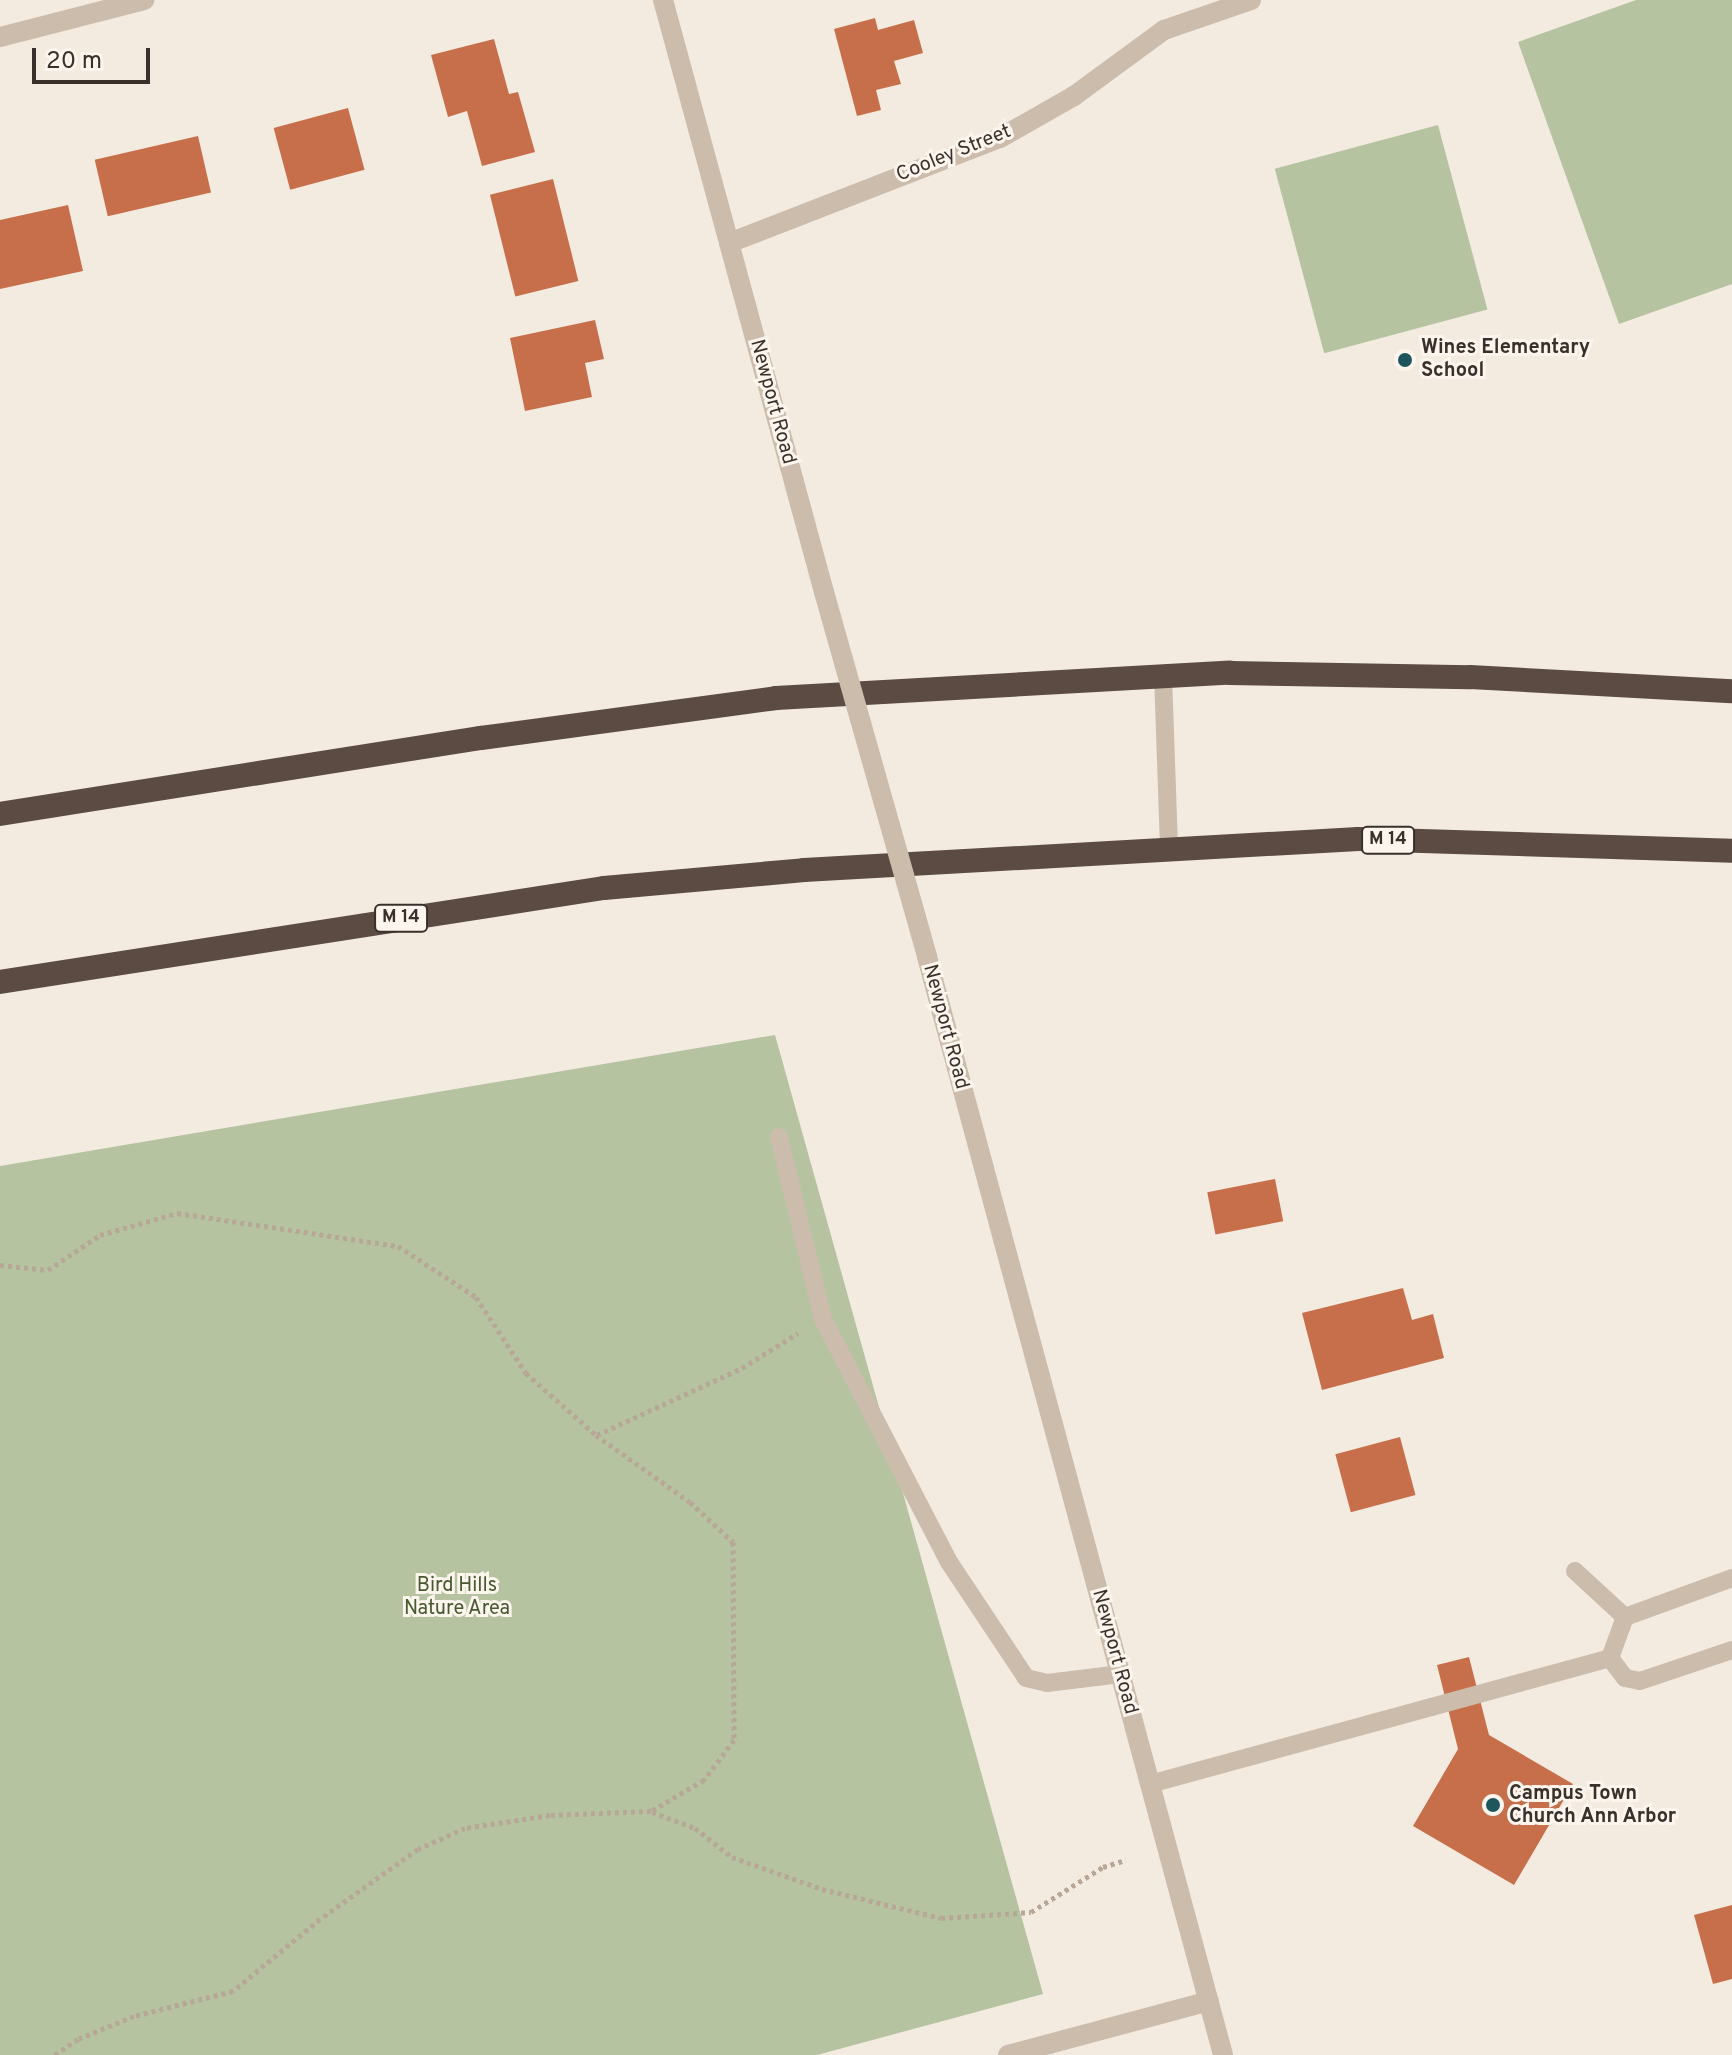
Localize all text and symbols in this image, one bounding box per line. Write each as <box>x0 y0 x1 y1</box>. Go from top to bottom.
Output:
scale bar <box>36 32 154 82</box>
text: 20 m <box>46 47 102 77</box>
street label: Cooley Street <box>893 120 1015 188</box>
place label: Wines Elementary School <box>1421 336 1590 383</box>
street label: Newport Road <box>744 337 800 467</box>
marker: Wines Elementary School <box>1396 351 1414 369</box>
road number: M 14 <box>1360 826 1416 854</box>
road number: M 14 <box>373 904 429 932</box>
street label: Newport Road <box>917 962 973 1092</box>
park label: Bird Hills Nature Area <box>403 1574 511 1621</box>
street label: Newport Road <box>1086 1587 1142 1717</box>
place label: Campus Town Church Ann Arbor <box>1509 1782 1678 1829</box>
marker: Campus Town Church Ann Arbor <box>1484 1796 1502 1814</box>

